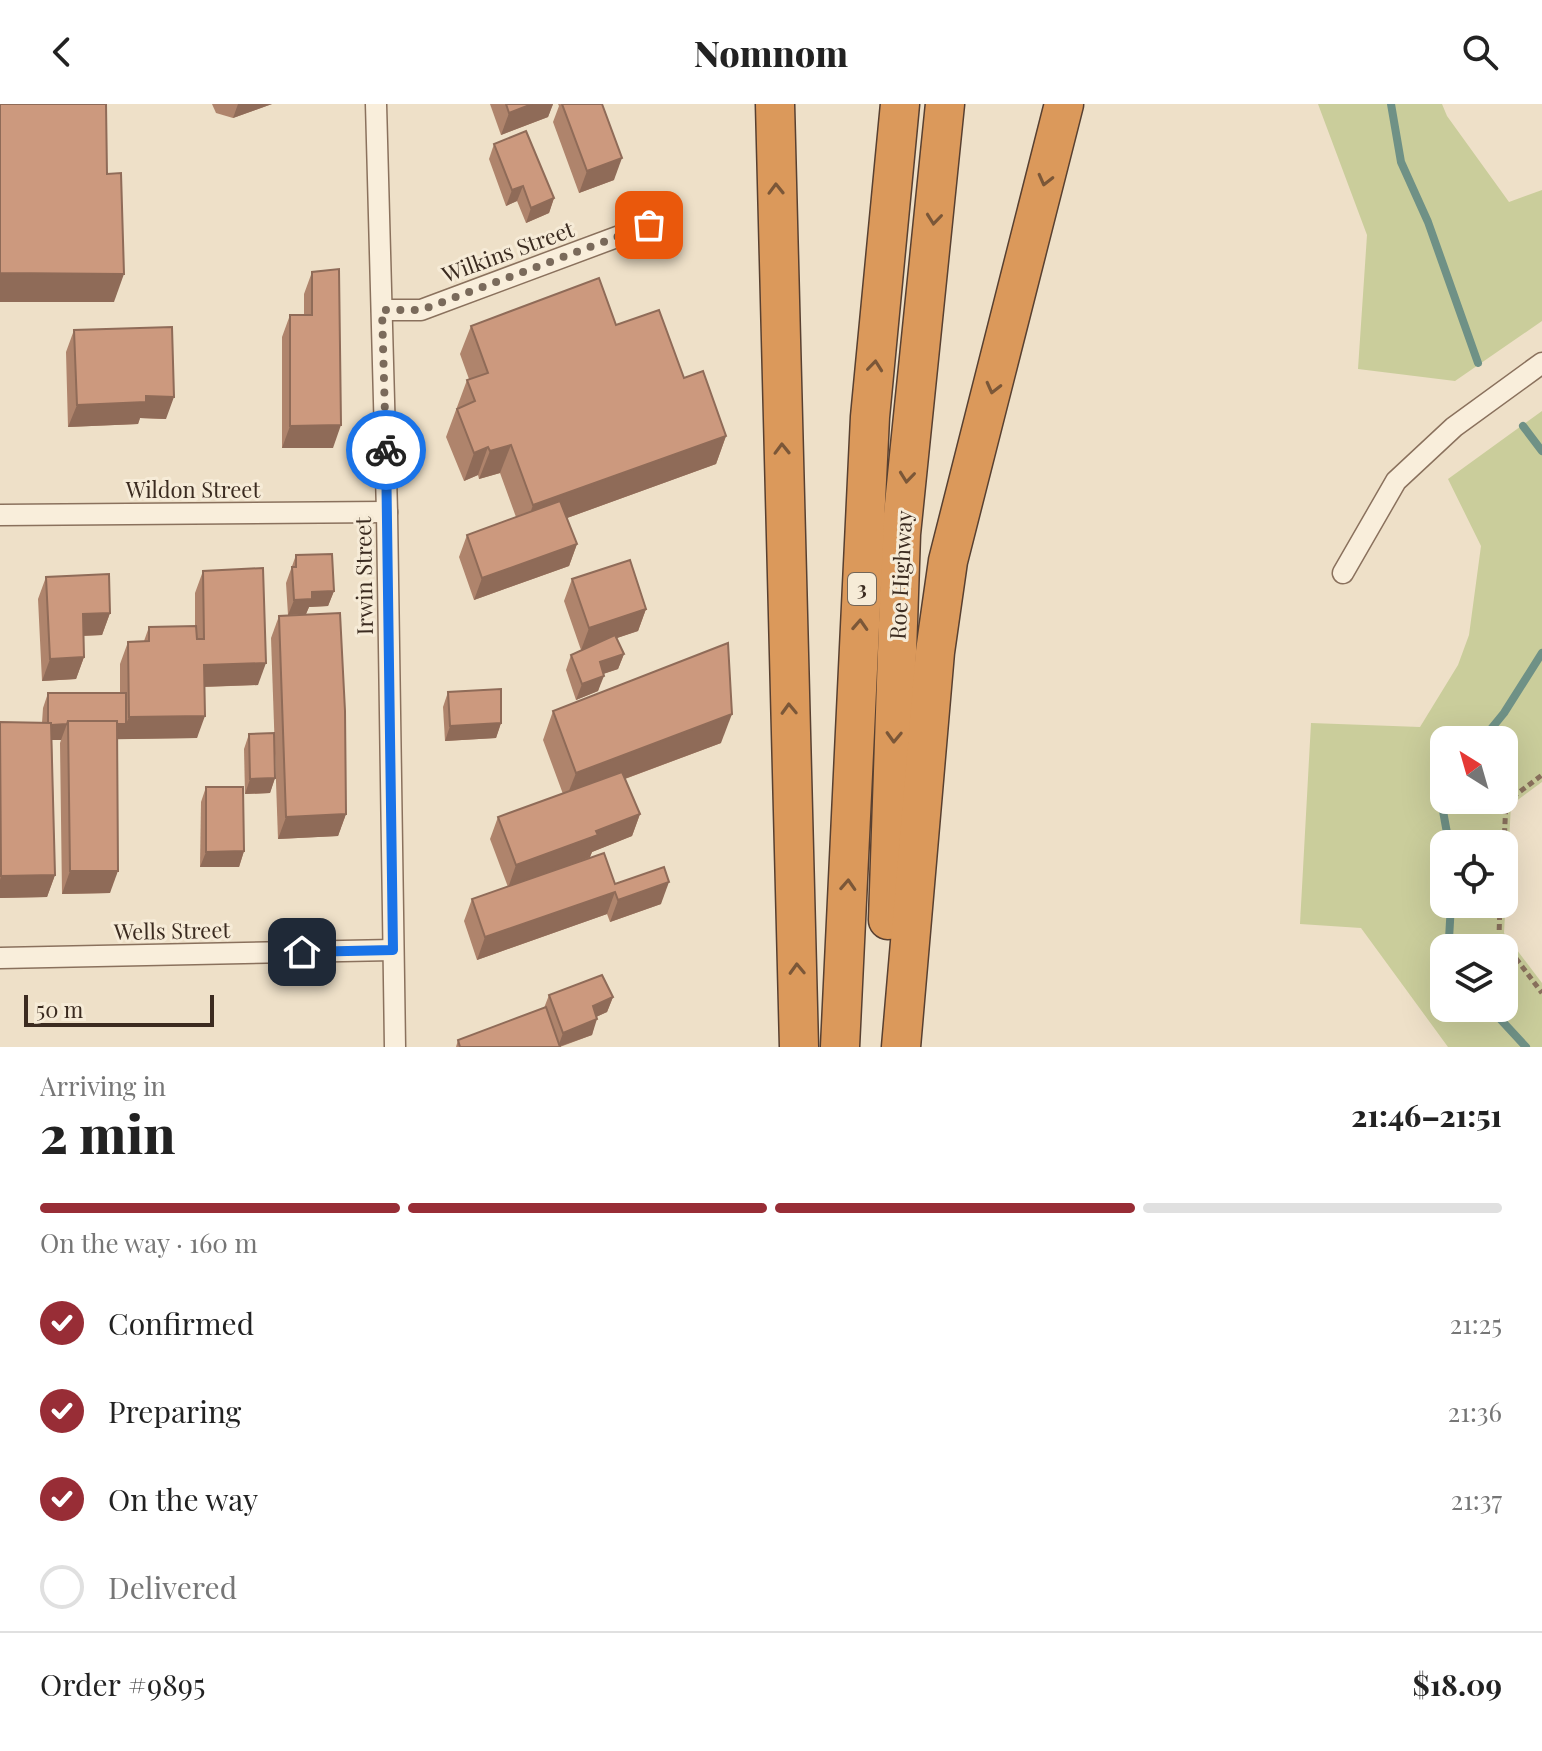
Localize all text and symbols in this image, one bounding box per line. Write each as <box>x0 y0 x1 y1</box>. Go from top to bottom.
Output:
text: Nomnom <box>694 28 848 76</box>
icon: back <box>40 30 84 74</box>
icon: search <box>1458 30 1502 74</box>
one-way arrow <box>1038 172 1055 186</box>
one-way arrow <box>768 182 785 195</box>
pin <box>615 191 683 259</box>
icon: bag <box>627 203 671 247</box>
street label: Wilkins Street <box>437 213 579 289</box>
one-way arrow <box>925 213 942 226</box>
one-way arrow <box>867 359 884 372</box>
one-way arrow <box>985 381 1002 394</box>
courier <box>346 410 426 490</box>
icon: bike <box>364 428 408 472</box>
one-way arrow <box>774 442 791 455</box>
one-way arrow <box>898 471 915 484</box>
street label: Wildon Street <box>125 474 261 504</box>
street label: Roe Highway <box>882 510 918 640</box>
street label: Irwin Street <box>347 515 379 635</box>
road number: 3 <box>848 573 876 605</box>
one-way arrow <box>851 618 868 631</box>
one-way arrow <box>781 702 798 715</box>
north arrow <box>1430 726 1518 814</box>
map controls <box>1430 726 1518 1022</box>
one-way arrow <box>886 731 903 744</box>
button: locate <box>1430 830 1518 918</box>
one-way arrow <box>839 878 856 891</box>
street label: Wells Street <box>112 914 232 946</box>
pin <box>268 918 336 986</box>
icon: home <box>280 930 324 974</box>
button: layers <box>1430 934 1518 1022</box>
one-way arrow <box>788 962 805 975</box>
scale bar <box>24 991 214 1027</box>
text: 50 m <box>36 994 83 1024</box>
text: Arriving in <box>40 1068 166 1103</box>
text: 21:46–21:51 <box>1351 1095 1502 1135</box>
text: 2 min <box>40 1098 175 1167</box>
text: On the way · 160 m <box>40 1225 258 1260</box>
icon: check <box>40 1301 84 1345</box>
text: Confirmed <box>108 1303 254 1343</box>
text: 21:25 <box>1450 1306 1502 1341</box>
icon: check <box>40 1389 84 1433</box>
text: Preparing <box>108 1391 241 1431</box>
text: 21:36 <box>1448 1394 1502 1429</box>
icon: check <box>40 1477 84 1521</box>
text: On the way <box>108 1479 258 1519</box>
text: 21:37 <box>1451 1482 1502 1517</box>
text: Delivered <box>108 1567 237 1607</box>
text: Order #9895 <box>40 1664 205 1704</box>
text: $18.09 <box>1412 1664 1502 1704</box>

